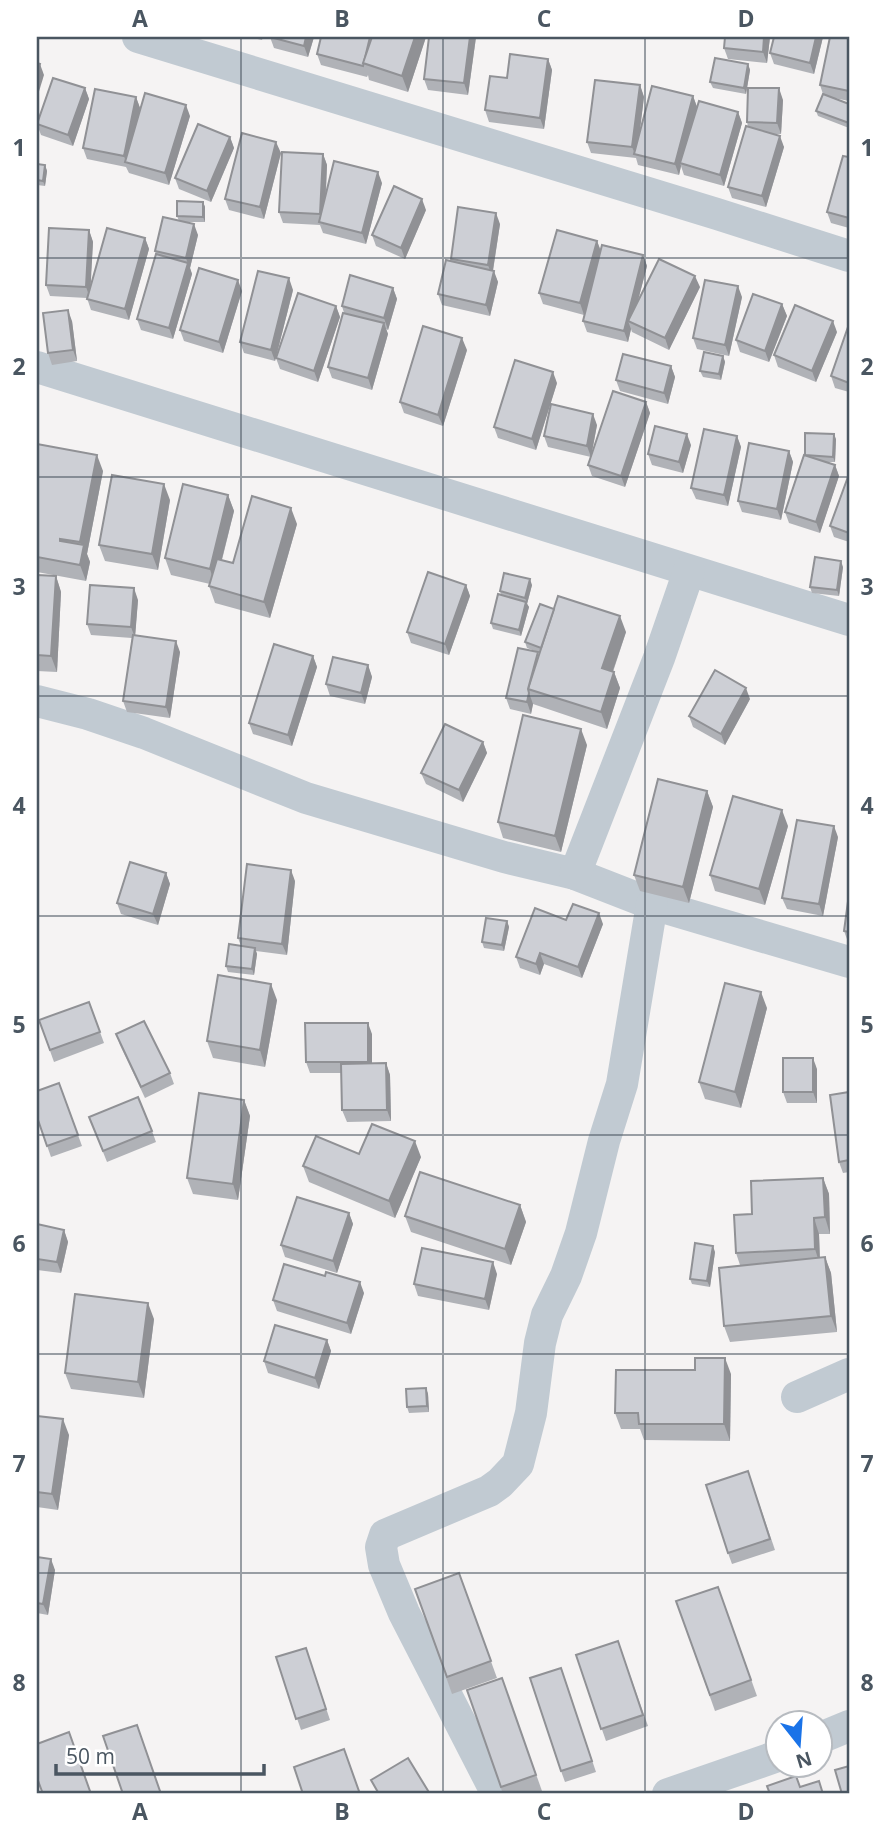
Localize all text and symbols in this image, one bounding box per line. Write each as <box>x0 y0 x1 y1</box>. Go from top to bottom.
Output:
text: A <box>132 2 148 34</box>
text: B <box>334 2 350 34</box>
text: C <box>537 2 551 34</box>
text: D <box>737 2 755 34</box>
text: 1 <box>12 131 26 163</box>
text: 1 <box>860 131 874 163</box>
text: 2 <box>12 350 26 382</box>
text: 2 <box>860 350 874 382</box>
text: 3 <box>12 570 26 602</box>
text: 3 <box>860 570 874 602</box>
text: 4 <box>12 789 26 821</box>
text: 4 <box>860 789 874 821</box>
text: 5 <box>12 1008 26 1040</box>
text: 5 <box>860 1008 874 1040</box>
text: 6 <box>12 1227 26 1259</box>
text: 6 <box>860 1227 874 1259</box>
text: 7 <box>12 1447 26 1479</box>
text: 7 <box>860 1447 874 1479</box>
text: 8 <box>12 1666 26 1698</box>
text: 8 <box>860 1666 874 1698</box>
north arrow <box>764 1708 834 1778</box>
scale bar <box>56 1733 264 1777</box>
text: 50 m <box>66 1742 115 1770</box>
text: N <box>793 1746 815 1775</box>
text: A <box>132 1795 148 1827</box>
text: B <box>334 1795 350 1827</box>
text: C <box>537 1795 551 1827</box>
text: D <box>737 1795 755 1827</box>

